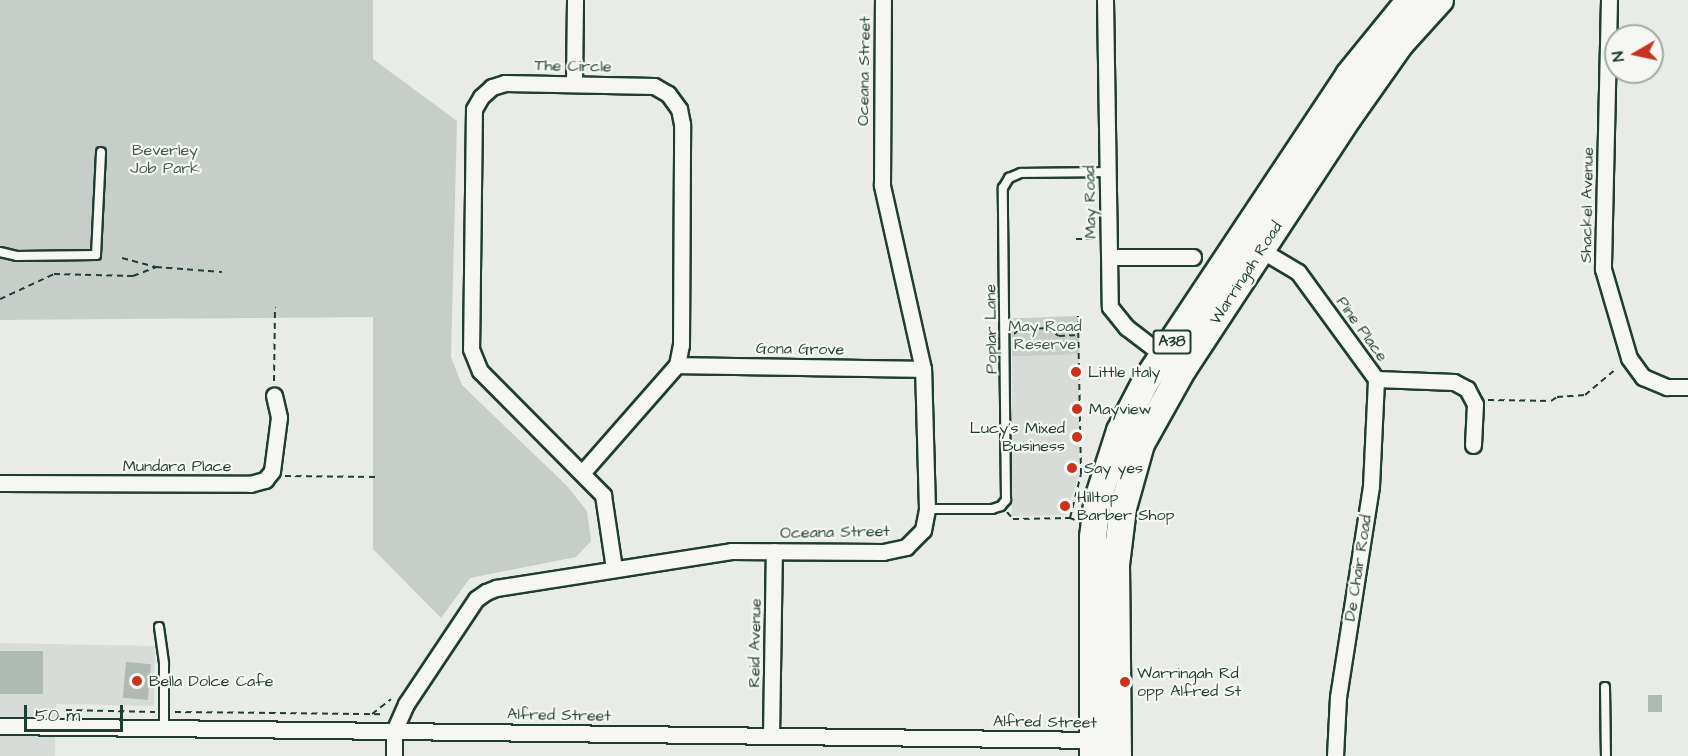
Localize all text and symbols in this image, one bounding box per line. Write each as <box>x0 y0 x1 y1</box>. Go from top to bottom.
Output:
street label: Oceana Street <box>853 16 875 126</box>
north arrow <box>1604 24 1664 84</box>
text: N <box>1607 50 1630 63</box>
street label: The Circle <box>534 56 612 76</box>
park label: Beverley Job Park <box>130 140 200 178</box>
street label: Shackel Avenue <box>1576 147 1598 263</box>
street label: May Road <box>1080 165 1100 239</box>
street label: Warringah Road <box>1206 218 1286 328</box>
street label: Poplar Lane <box>981 284 1001 374</box>
street label: Pine Place <box>1332 293 1392 365</box>
park label: May Road Reserve <box>1008 316 1082 354</box>
road number: A38 <box>1152 330 1192 354</box>
street label: Gona Grove <box>756 339 844 359</box>
place label: Little Italy <box>1088 362 1160 382</box>
marker: Little Italy <box>1069 365 1083 379</box>
place label: Mayview <box>1089 399 1151 419</box>
marker: Mayview <box>1070 402 1084 416</box>
place label: Lucy's Mixed Business <box>970 418 1065 456</box>
marker: Lucy's Mixed Business <box>1070 430 1084 444</box>
street label: Mundara Place <box>123 456 231 476</box>
place label: Say yes <box>1084 458 1143 478</box>
marker: Say yes <box>1065 461 1079 475</box>
place label: Hilltop Barber Shop <box>1077 487 1174 525</box>
marker: Hilltop Barber Shop <box>1058 499 1072 513</box>
street label: De Chair Road <box>1340 514 1376 622</box>
street label: Oceana Street <box>780 521 890 543</box>
street label: Reid Avenue <box>745 598 765 688</box>
place label: Warringah Rd opp Alfred St <box>1137 663 1241 701</box>
place label: Bella Dolce Cafe <box>149 671 273 691</box>
marker: Bella Dolce Cafe <box>130 674 144 688</box>
marker: Warringah Rd opp Alfred St <box>1118 675 1132 689</box>
scale bar <box>27 693 126 731</box>
text: 50 m <box>35 703 80 728</box>
street label: Alfred Street <box>507 704 611 726</box>
street label: Alfred Street <box>993 711 1097 733</box>

